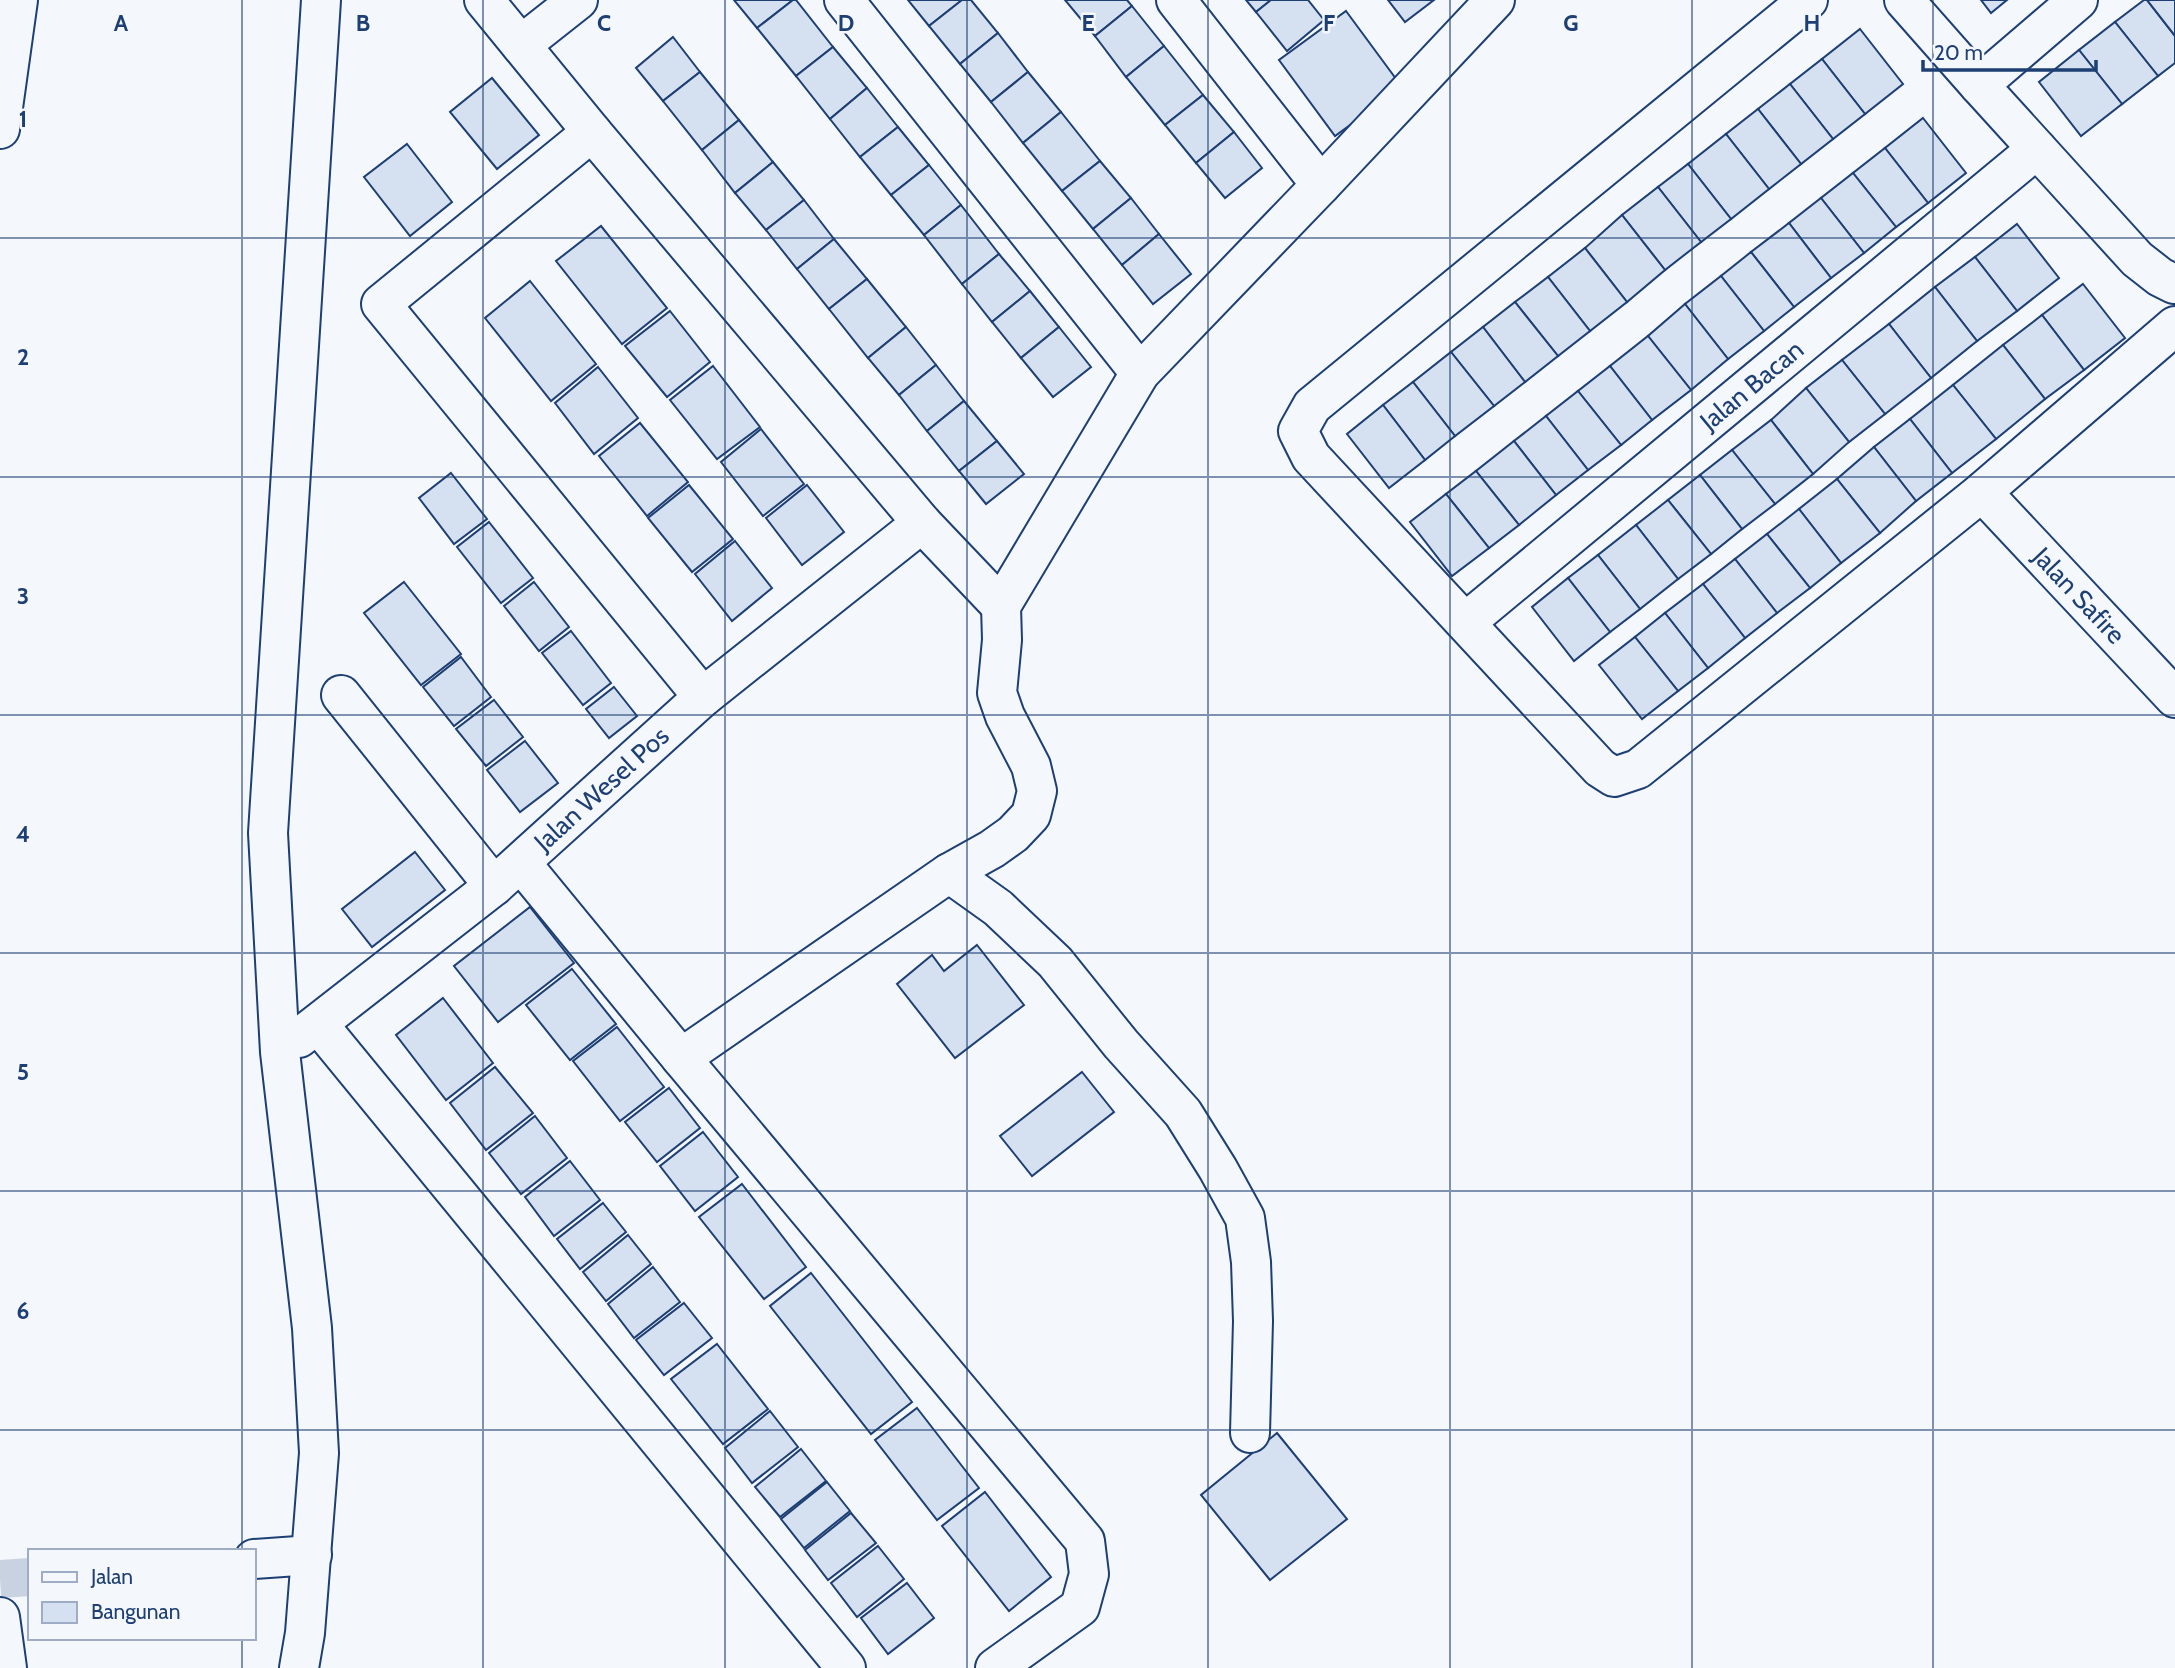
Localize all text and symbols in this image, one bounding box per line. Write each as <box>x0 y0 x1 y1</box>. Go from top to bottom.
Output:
text: A <box>114 9 129 37</box>
text: B <box>356 9 370 37</box>
text: C <box>597 9 611 37</box>
text: D <box>838 9 854 37</box>
text: E <box>1081 9 1095 37</box>
text: F <box>1323 9 1335 37</box>
text: G <box>1563 9 1579 37</box>
text: H <box>1804 9 1820 37</box>
scale bar <box>1923 28 2096 72</box>
text: 20 m <box>1934 40 1983 65</box>
text: 1 <box>19 105 27 133</box>
street label: Jalan Bacan <box>1693 333 1810 438</box>
text: 2 <box>17 343 29 371</box>
street label: Jalan Safire <box>2025 540 2132 651</box>
text: 3 <box>17 582 29 610</box>
street label: Jalan Wesel Pos <box>527 720 676 859</box>
text: 4 <box>16 820 30 848</box>
text: 5 <box>17 1058 29 1086</box>
text: 6 <box>17 1297 29 1325</box>
legend <box>28 1549 256 1640</box>
text: Jalan <box>90 1564 133 1589</box>
text: Bangunan <box>91 1599 180 1624</box>

